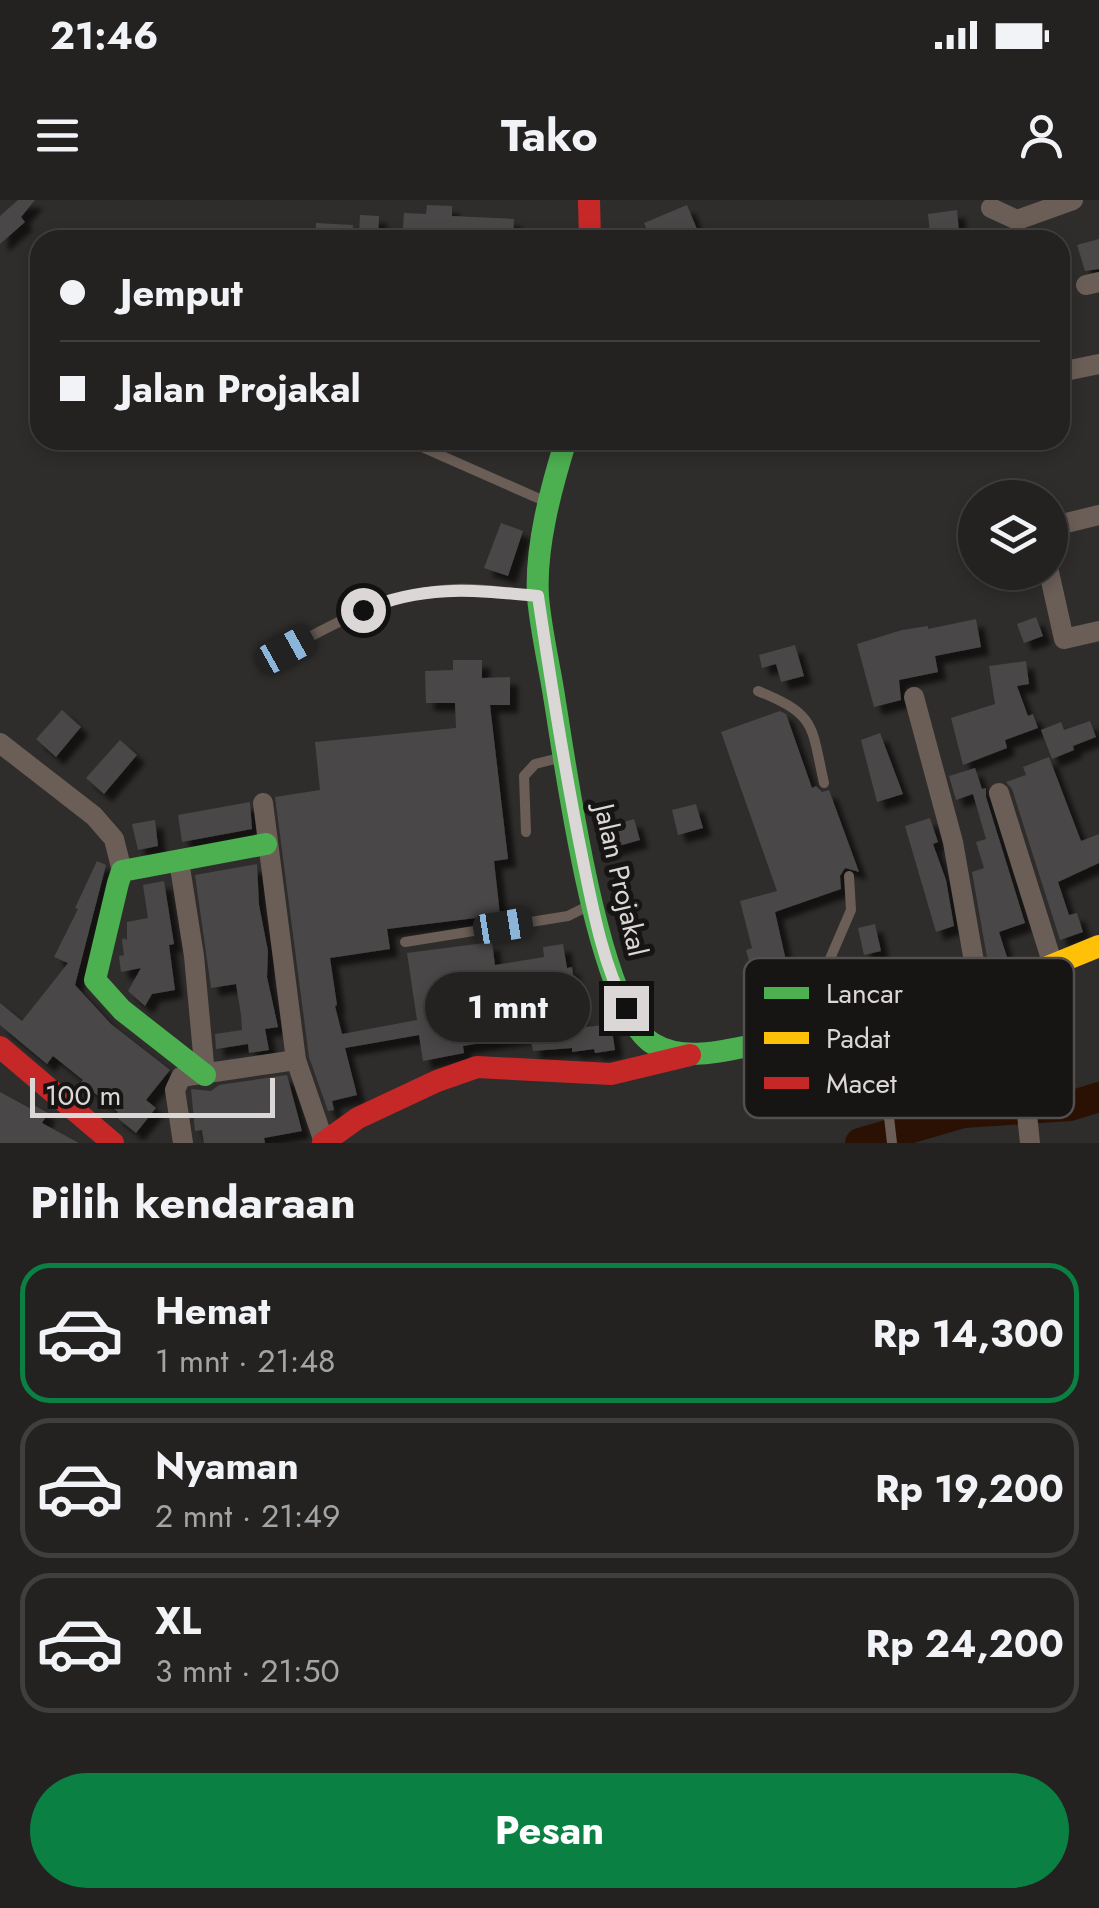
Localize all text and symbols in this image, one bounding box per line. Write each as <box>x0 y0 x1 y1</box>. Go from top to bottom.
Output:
text: 21:46 <box>50 8 158 63</box>
text: Tako <box>501 103 598 168</box>
icon: menu <box>30 108 85 163</box>
icon: person <box>1014 108 1069 163</box>
text: Jemput <box>120 265 243 320</box>
text: Jalan Projakal <box>120 361 361 416</box>
map controls <box>958 480 1068 590</box>
button: layers <box>958 480 1068 590</box>
route start <box>341 588 386 633</box>
car <box>252 622 320 678</box>
street label: Jalan Projakal <box>583 796 658 960</box>
car <box>471 906 535 946</box>
legend <box>744 958 1074 1118</box>
callout: 1 mnt <box>426 973 591 1043</box>
text: Lancar <box>826 973 904 1014</box>
text: 1 mnt <box>467 984 548 1030</box>
route end <box>604 986 649 1031</box>
text: Padat <box>826 1018 890 1059</box>
text: Macet <box>826 1063 897 1104</box>
scale bar <box>30 1073 275 1118</box>
text: 100 m <box>45 1075 121 1116</box>
text: Pilih kendaraan <box>30 1170 356 1235</box>
text: Hemat <box>155 1283 270 1338</box>
icon: car <box>35 1288 125 1378</box>
text: Rp 14,300 <box>872 1306 1064 1361</box>
text: 1 mnt · 21:48 <box>155 1338 336 1384</box>
text: Nyaman <box>155 1438 299 1493</box>
icon: car <box>35 1443 125 1533</box>
text: Rp 19,200 <box>875 1461 1064 1516</box>
text: 2 mnt · 21:49 <box>155 1493 340 1539</box>
text: XL <box>155 1593 201 1648</box>
icon: car <box>35 1598 125 1688</box>
text: Rp 24,200 <box>866 1616 1064 1671</box>
text: 3 mnt · 21:50 <box>155 1648 340 1694</box>
button: Pesan <box>30 1773 1069 1888</box>

